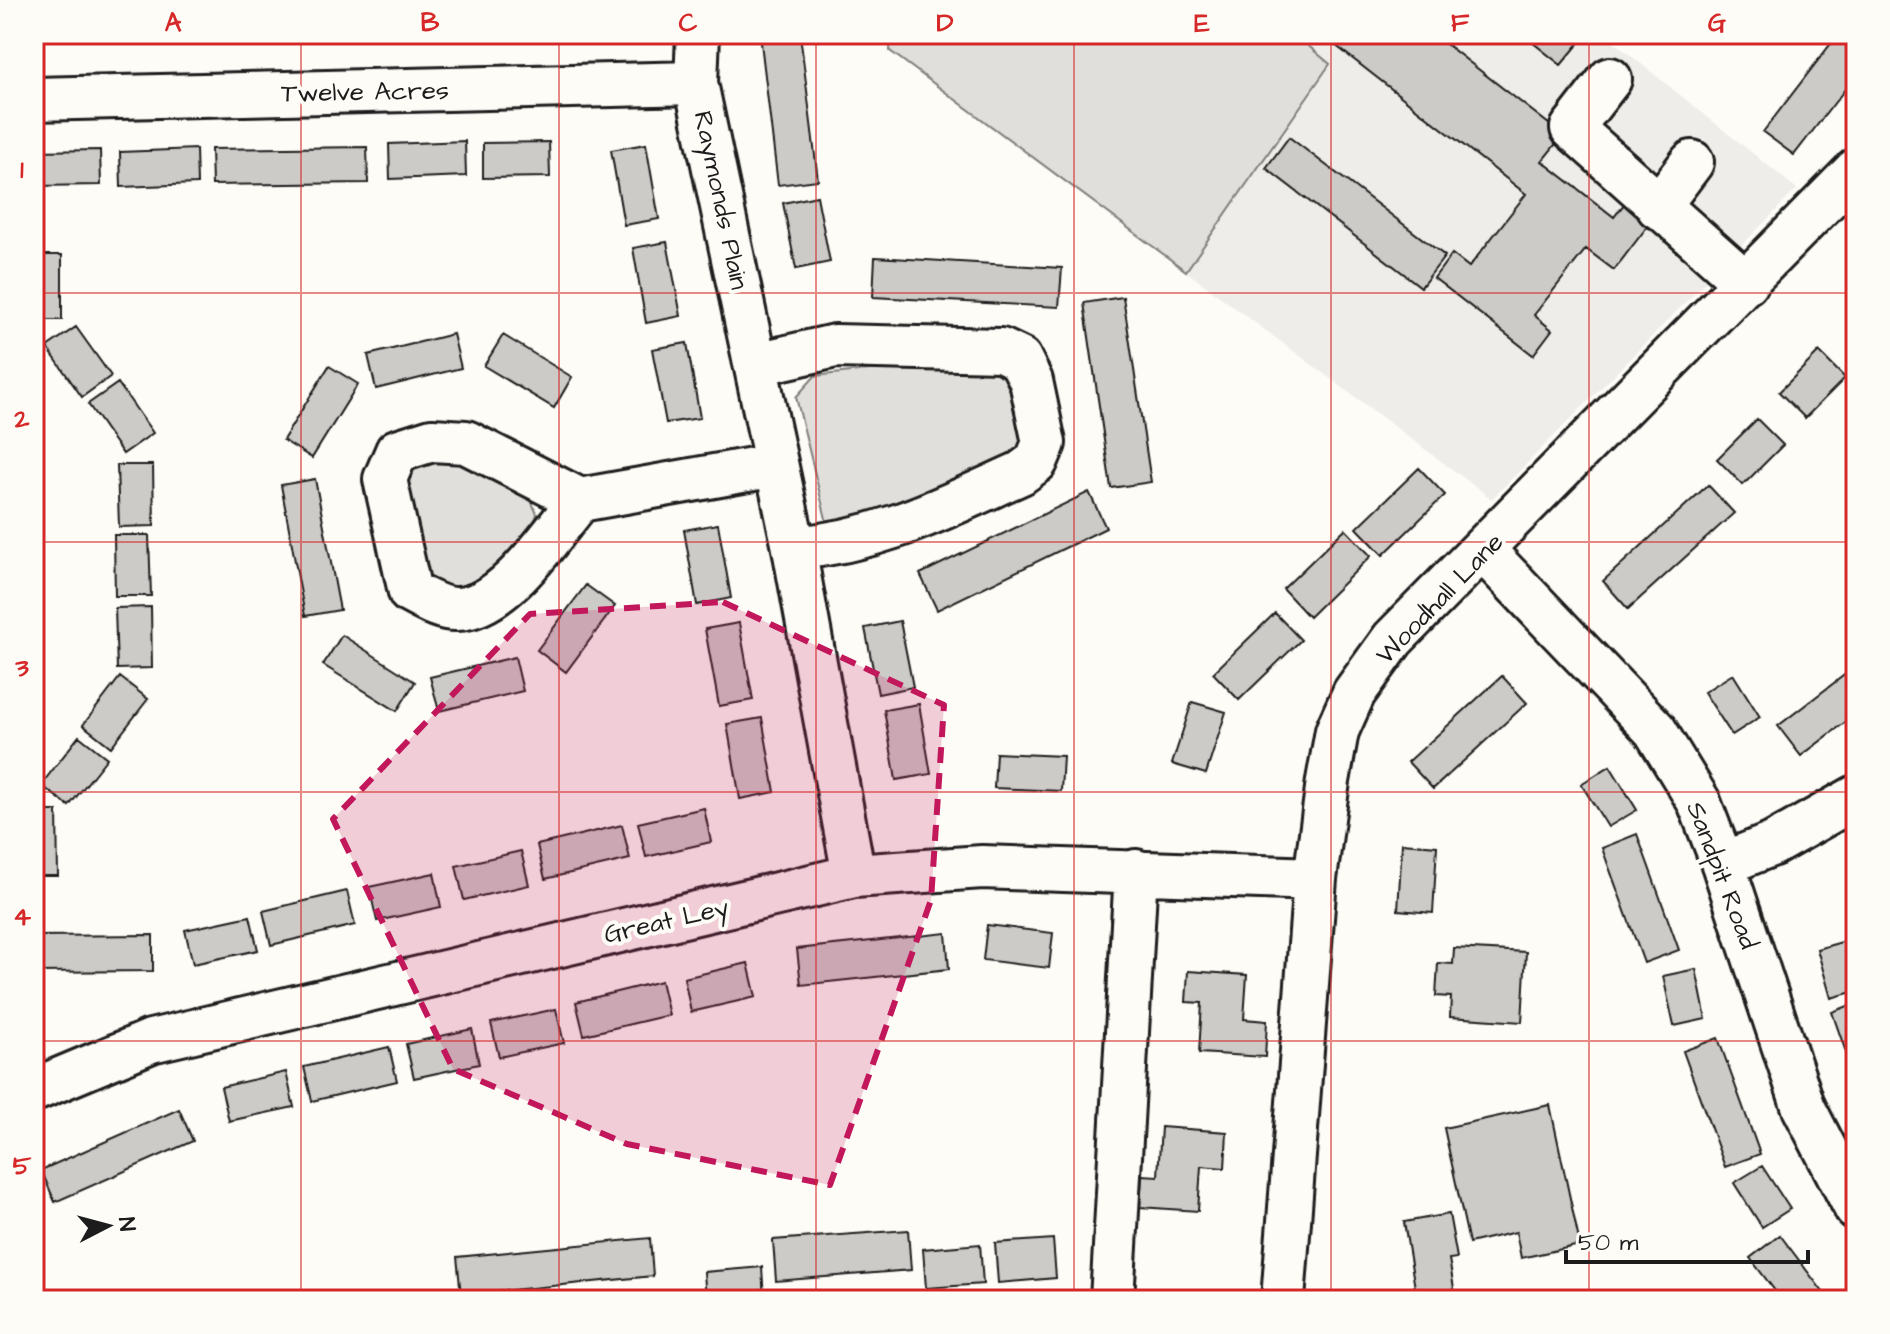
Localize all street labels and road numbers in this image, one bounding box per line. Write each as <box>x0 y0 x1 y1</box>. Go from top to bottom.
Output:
street label: Twelve Acres <box>281 73 449 111</box>
street label: Raymonds Plain <box>683 108 757 293</box>
street label: Woodhall Lane <box>1368 525 1512 672</box>
street label: Sandpit Road <box>1677 796 1767 954</box>
street label: Great Ley <box>600 889 733 955</box>

